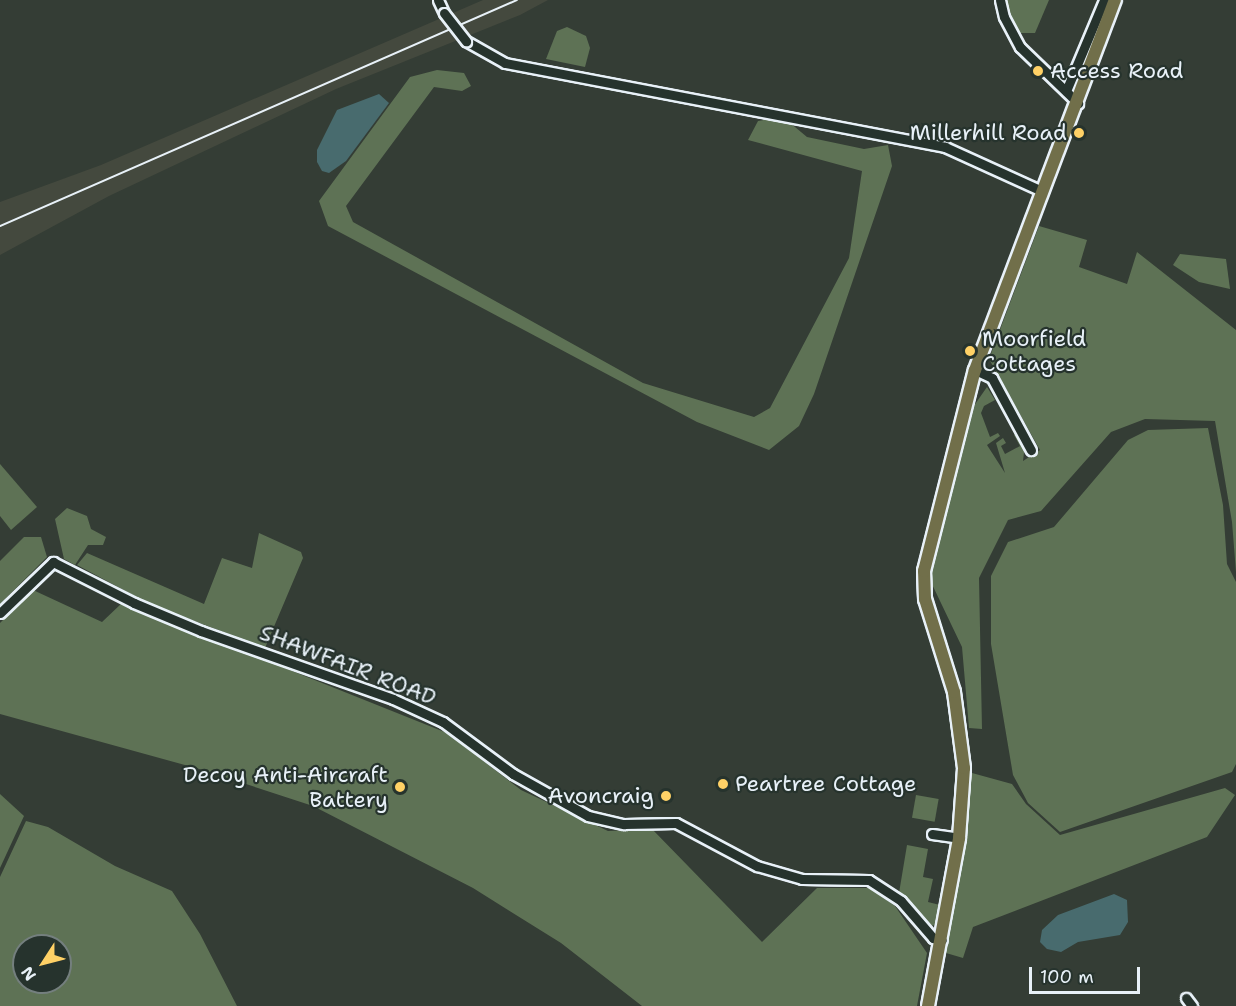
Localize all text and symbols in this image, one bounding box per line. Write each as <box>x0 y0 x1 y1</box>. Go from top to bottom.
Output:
place label: Access Road <box>1050 58 1184 84</box>
marker: Access Road <box>1031 64 1045 78</box>
place label: Millerhill Road <box>910 120 1067 146</box>
marker: Millerhill Road <box>1072 126 1086 140</box>
place label: Moorfield Cottages <box>982 325 1086 376</box>
marker: Moorfield Cottages <box>963 344 977 358</box>
street label: SHAWFAIR ROAD <box>256 619 440 711</box>
place label: Decoy Anti-Aircraft Battery <box>183 761 388 812</box>
place label: Peartree Cottage <box>735 771 916 797</box>
marker: Peartree Cottage <box>716 777 730 791</box>
marker: Decoy Anti-Aircraft Battery <box>393 780 407 794</box>
place label: Avoncraig <box>548 783 654 809</box>
marker: Avoncraig <box>659 789 673 803</box>
north arrow <box>12 934 72 994</box>
scale bar <box>1032 955 1143 993</box>
text: N <box>16 962 41 985</box>
text: 100 m <box>1040 965 1094 989</box>

